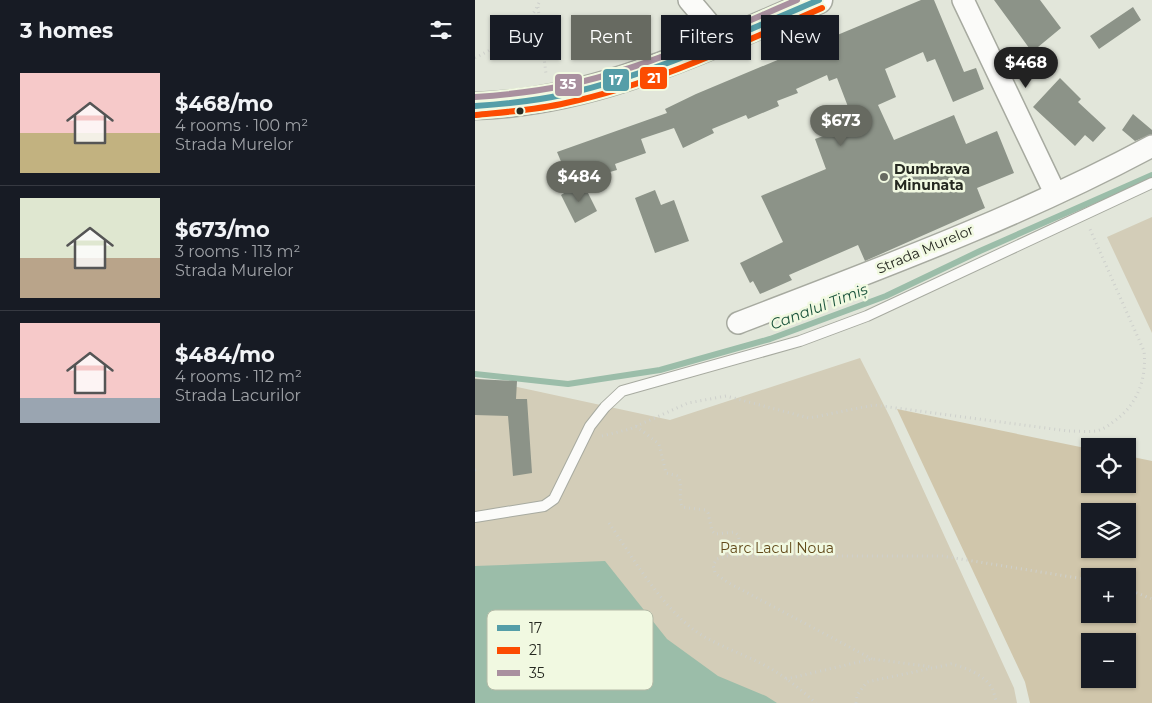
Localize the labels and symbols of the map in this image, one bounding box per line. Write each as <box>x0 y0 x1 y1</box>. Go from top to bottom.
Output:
pin: $468 <box>996 46 1056 89</box>
line badge: 21 <box>639 66 668 90</box>
line badge: 17 <box>602 68 630 92</box>
text: 21 <box>647 69 661 87</box>
text: 17 <box>609 71 623 89</box>
line badge: 35 <box>554 73 583 97</box>
text: 35 <box>559 75 576 93</box>
pin: $673 <box>811 104 871 147</box>
unlabelled marker <box>515 106 525 116</box>
pin: $484 <box>549 160 609 203</box>
place label: Dumbrava Minunata <box>894 160 970 194</box>
marker: Dumbrava Minunata <box>878 171 890 183</box>
street label: Strada Murelor <box>874 220 977 278</box>
water label: Canalul Timiș <box>767 279 871 334</box>
park label: Parc Lacul Noua <box>720 539 834 557</box>
legend <box>487 610 653 690</box>
text: 17 <box>529 619 542 637</box>
text: 21 <box>529 641 542 659</box>
text: 35 <box>529 664 545 682</box>

